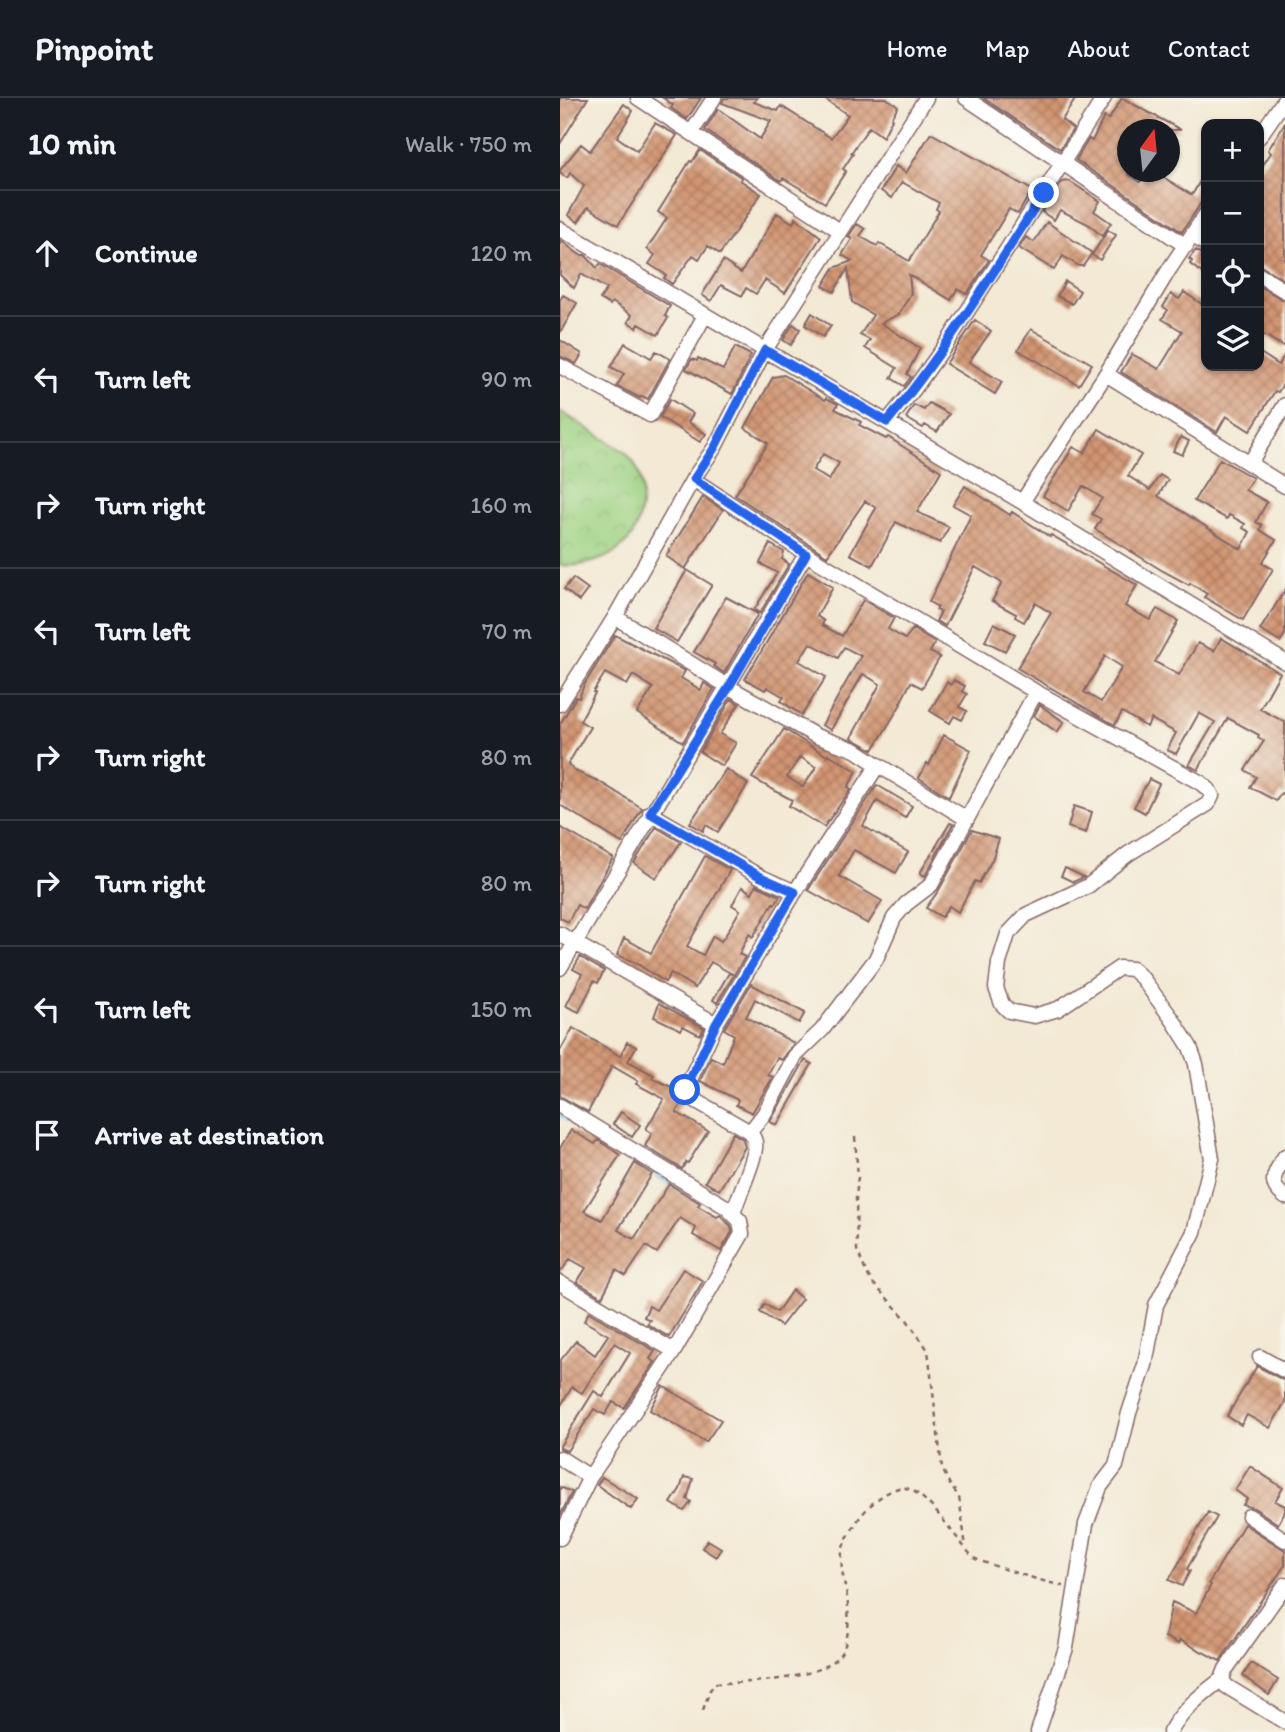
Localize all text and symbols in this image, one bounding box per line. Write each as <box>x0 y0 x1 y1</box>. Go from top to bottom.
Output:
text: Pinpoint <box>35 29 153 68</box>
text: Home <box>887 34 947 63</box>
text: Map <box>985 34 1029 63</box>
text: About <box>1067 34 1130 63</box>
text: Contact <box>1168 34 1250 63</box>
north arrow <box>1117 119 1180 182</box>
map controls <box>1201 119 1264 371</box>
button: + <box>1201 119 1264 182</box>
text: 10 min <box>28 125 116 162</box>
text: Walk · 750 m <box>405 130 532 158</box>
route end <box>1028 177 1059 208</box>
button: − <box>1201 182 1264 245</box>
icon: ahead <box>28 234 66 272</box>
text: Continue <box>95 237 198 269</box>
text: 120 m <box>471 239 532 267</box>
button: locate <box>1201 245 1264 308</box>
button: layers <box>1201 308 1264 371</box>
icon: left <box>28 360 66 398</box>
text: Turn left <box>95 363 191 395</box>
text: 90 m <box>481 365 532 393</box>
icon: right <box>28 486 66 524</box>
text: Turn right <box>95 489 206 521</box>
text: 160 m <box>470 491 532 519</box>
icon: left <box>28 612 66 650</box>
text: Turn left <box>95 615 191 647</box>
text: 70 m <box>482 617 532 645</box>
icon: right <box>28 738 66 776</box>
text: Turn right <box>95 741 206 773</box>
text: 80 m <box>481 743 532 771</box>
icon: right <box>28 864 66 902</box>
text: Turn right <box>95 867 206 899</box>
text: 80 m <box>481 869 532 897</box>
icon: left <box>28 990 66 1028</box>
text: Turn left <box>95 993 191 1025</box>
text: 150 m <box>471 995 532 1023</box>
route start <box>669 1074 700 1105</box>
icon: arrive <box>28 1116 66 1154</box>
text: Arrive at destination <box>95 1119 324 1151</box>

